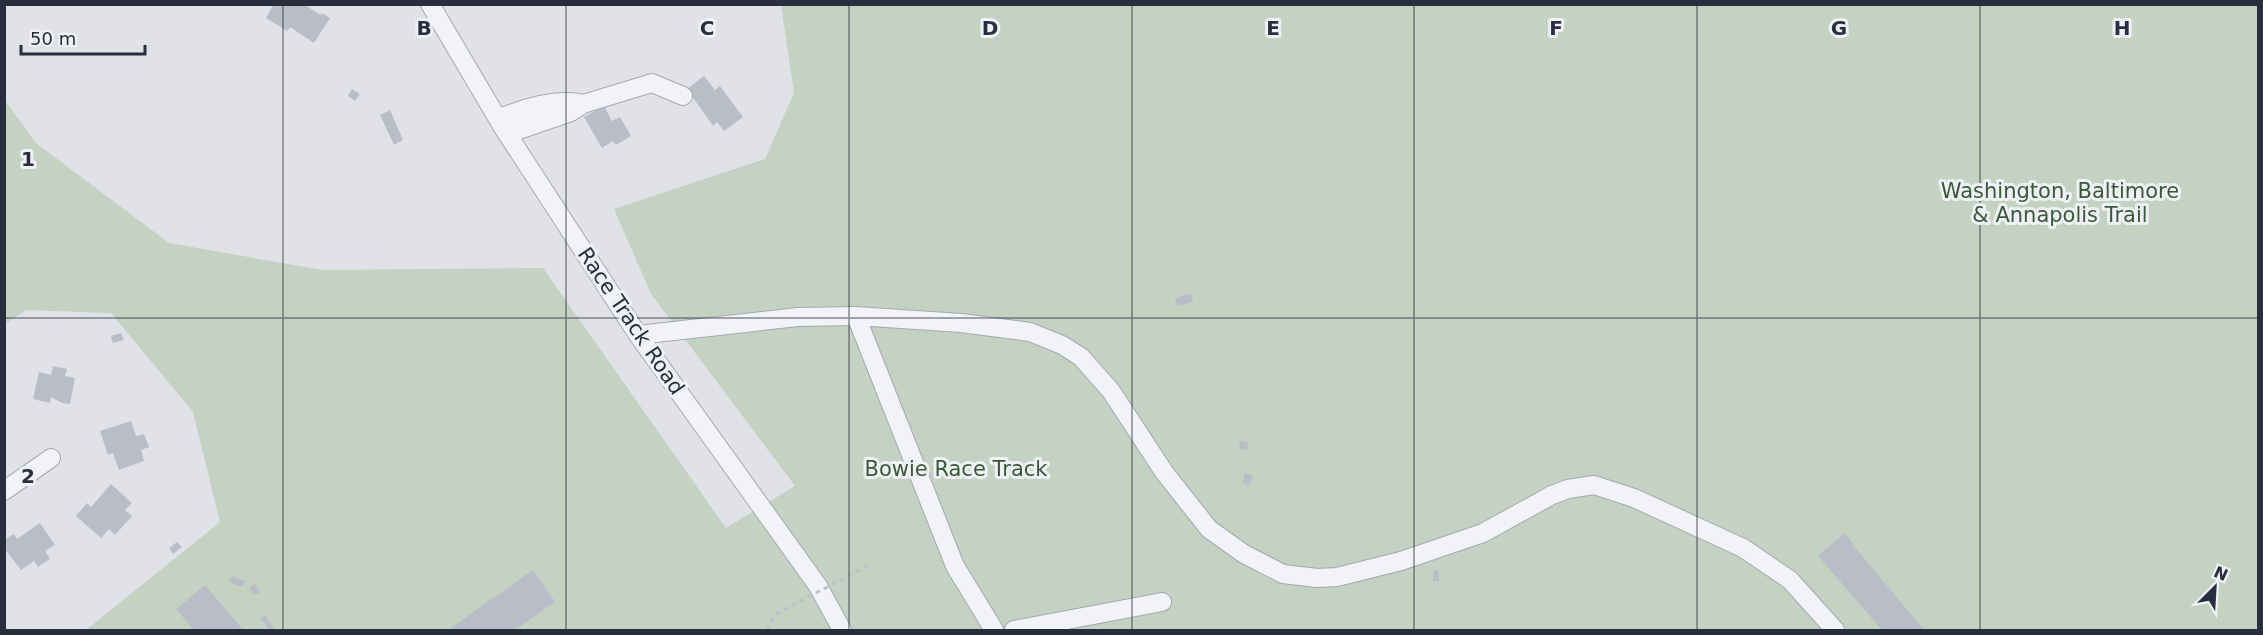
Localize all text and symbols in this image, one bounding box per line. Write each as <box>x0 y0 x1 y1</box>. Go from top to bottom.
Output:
text: B <box>416 16 432 40</box>
text: C <box>700 16 714 40</box>
text: D <box>982 16 998 40</box>
text: E <box>1266 16 1280 40</box>
text: F <box>1549 16 1563 40</box>
text: G <box>1831 16 1847 40</box>
text: H <box>2114 16 2130 40</box>
scale bar <box>21 18 146 56</box>
text: 50 m <box>30 28 76 49</box>
text: 1 <box>21 147 35 171</box>
park label: Washington, Baltimore & Annapolis Trail <box>1941 179 2179 227</box>
street label: Race Track Road <box>573 243 689 399</box>
park label: Bowie Race Track <box>865 457 1048 481</box>
text: 2 <box>21 464 35 488</box>
north arrow <box>2185 557 2245 617</box>
text: N <box>2211 562 2231 585</box>

